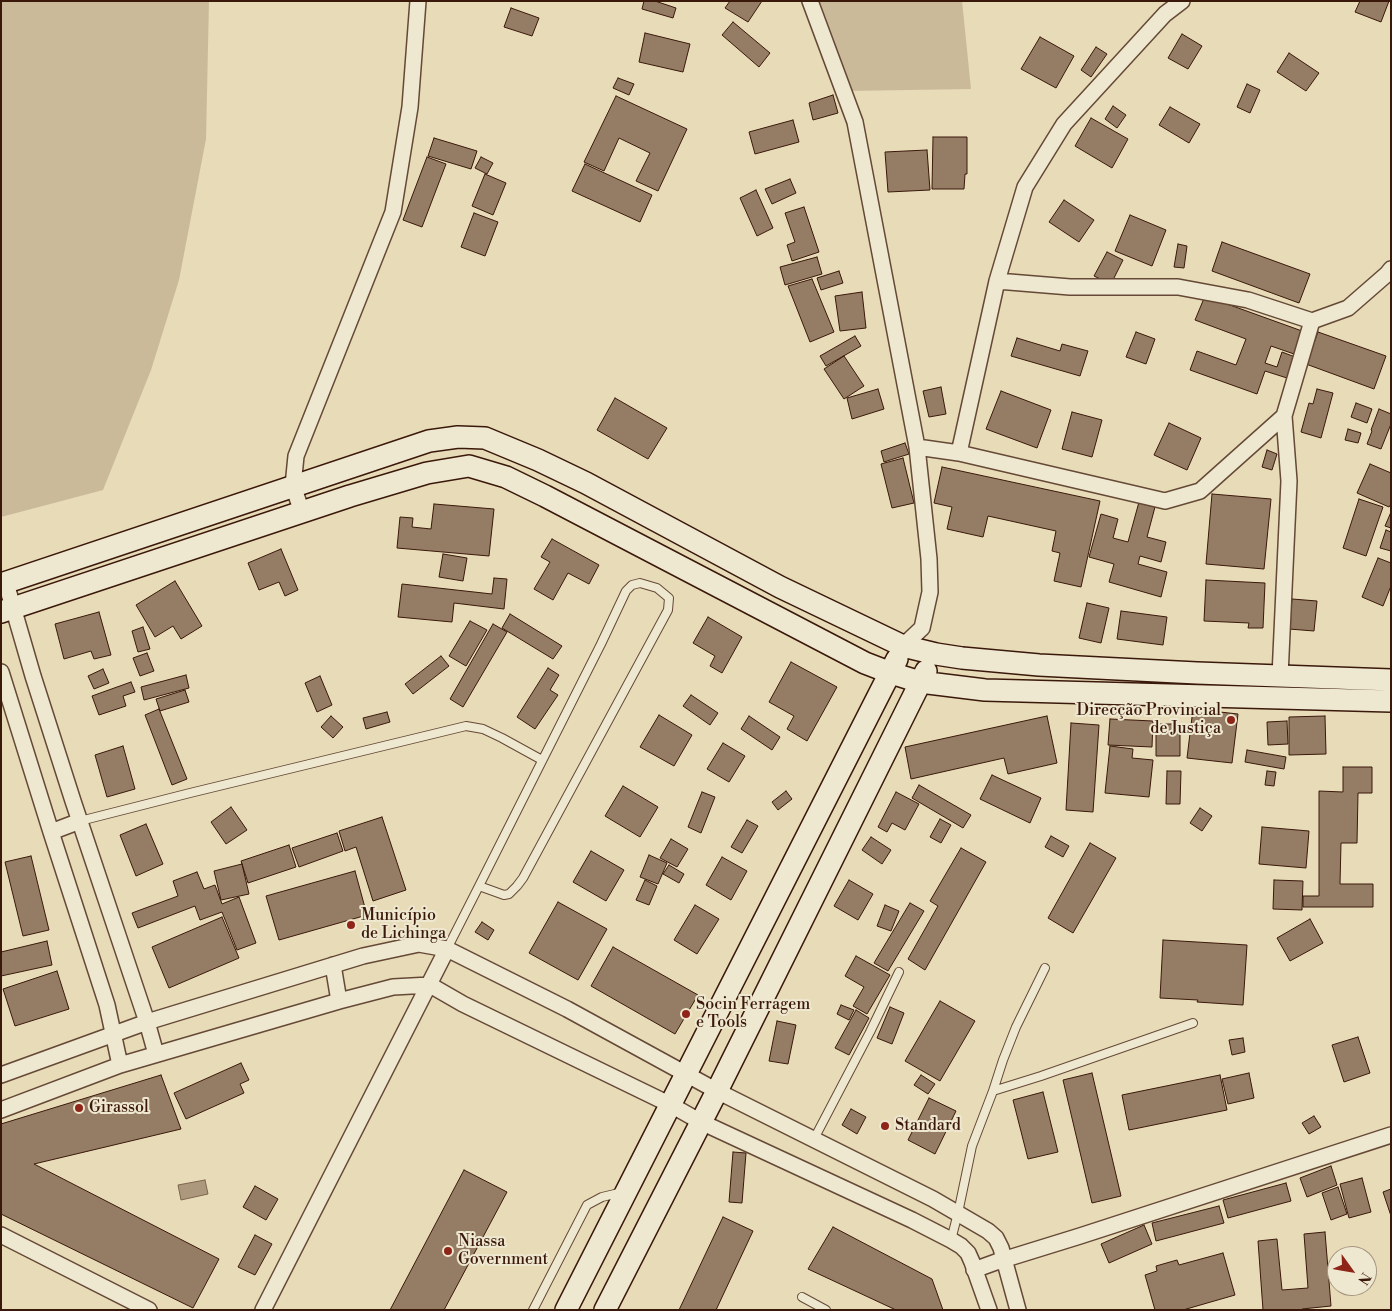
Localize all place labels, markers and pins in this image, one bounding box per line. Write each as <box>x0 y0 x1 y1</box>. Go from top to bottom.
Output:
place label: Direcção Provincial de Justiça <box>1077 701 1221 739</box>
marker: Direcção Provincial de Justiça <box>1225 714 1237 726</box>
place label: Município de Lichinga <box>361 906 446 944</box>
marker: Município de Lichinga <box>345 919 357 931</box>
place label: Socin Ferragem e Tools <box>696 995 810 1033</box>
marker: Socin Ferragem e Tools <box>680 1008 692 1020</box>
place label: Girassol <box>89 1098 149 1118</box>
marker: Girassol <box>73 1102 85 1114</box>
place label: Standard <box>895 1116 961 1136</box>
marker: Standard <box>879 1120 891 1132</box>
place label: Niassa Government <box>458 1232 548 1270</box>
marker: Niassa Government <box>442 1245 454 1257</box>

